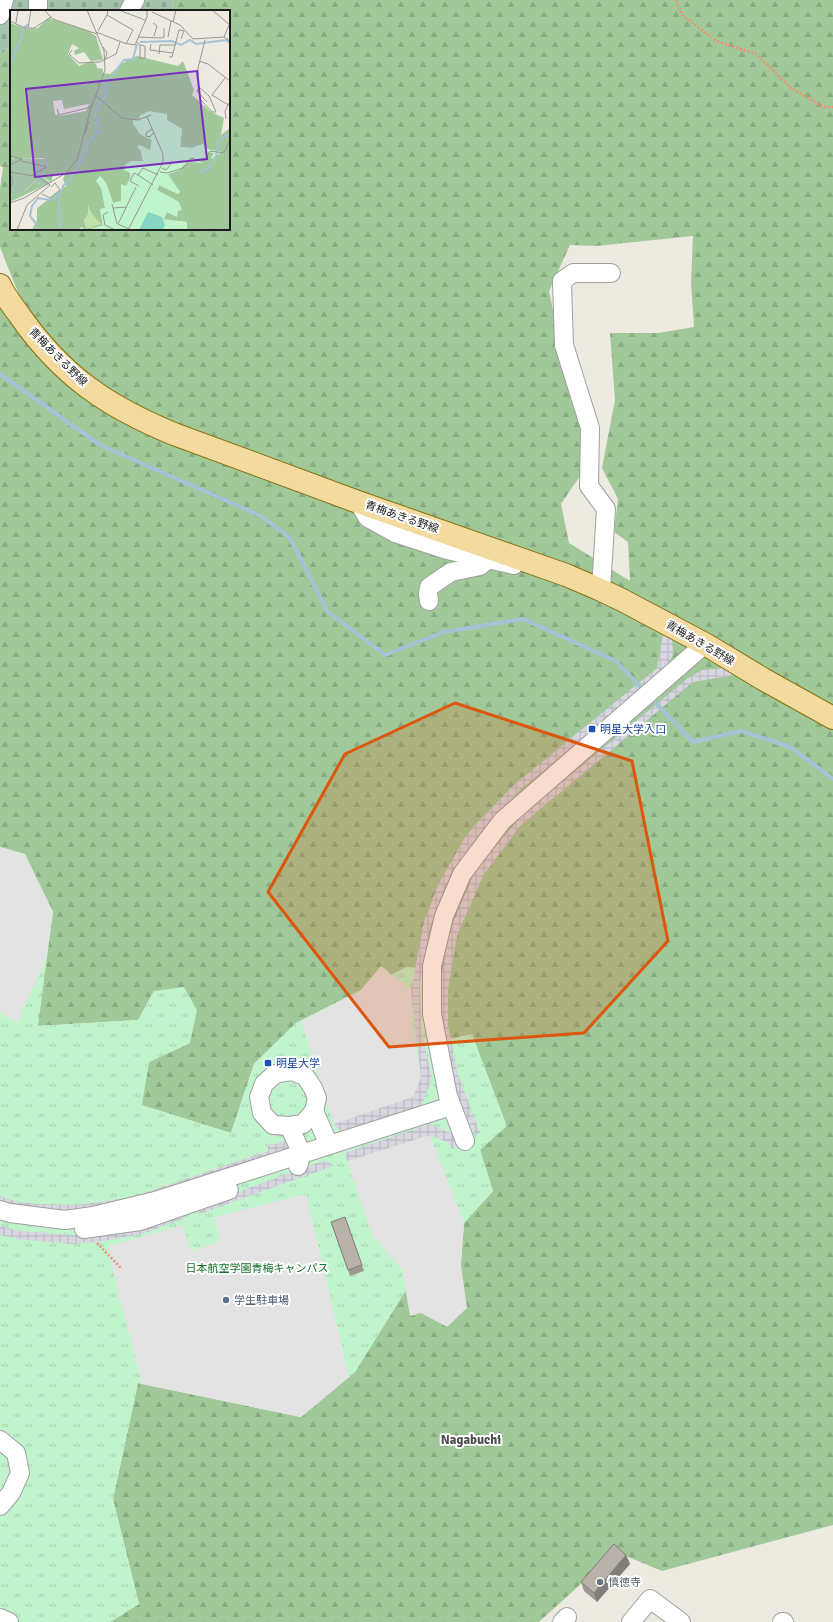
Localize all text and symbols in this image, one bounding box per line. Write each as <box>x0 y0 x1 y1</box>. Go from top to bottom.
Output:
inset map <box>10 10 230 230</box>
street label: 青梅あきる野線 <box>26 325 90 389</box>
street label: 青梅あきる野線 <box>364 498 440 536</box>
street label: 青梅あきる野線 <box>664 618 736 668</box>
place label: 明星大学入口 <box>600 723 666 736</box>
marker: 明星大学入口 <box>587 724 597 734</box>
place label: 明星大学 <box>276 1057 320 1070</box>
marker: 明星大学 <box>263 1058 273 1068</box>
park label: 日本航空学園青梅キャンパス <box>186 1262 329 1275</box>
place label: 学生駐車場 <box>234 1294 289 1307</box>
marker: 学生駐車場 <box>221 1295 231 1305</box>
district label: Nagabuchi <box>441 1432 501 1448</box>
place label: 慎徳寺 <box>608 1576 641 1589</box>
marker: 慎徳寺 <box>595 1577 605 1587</box>

